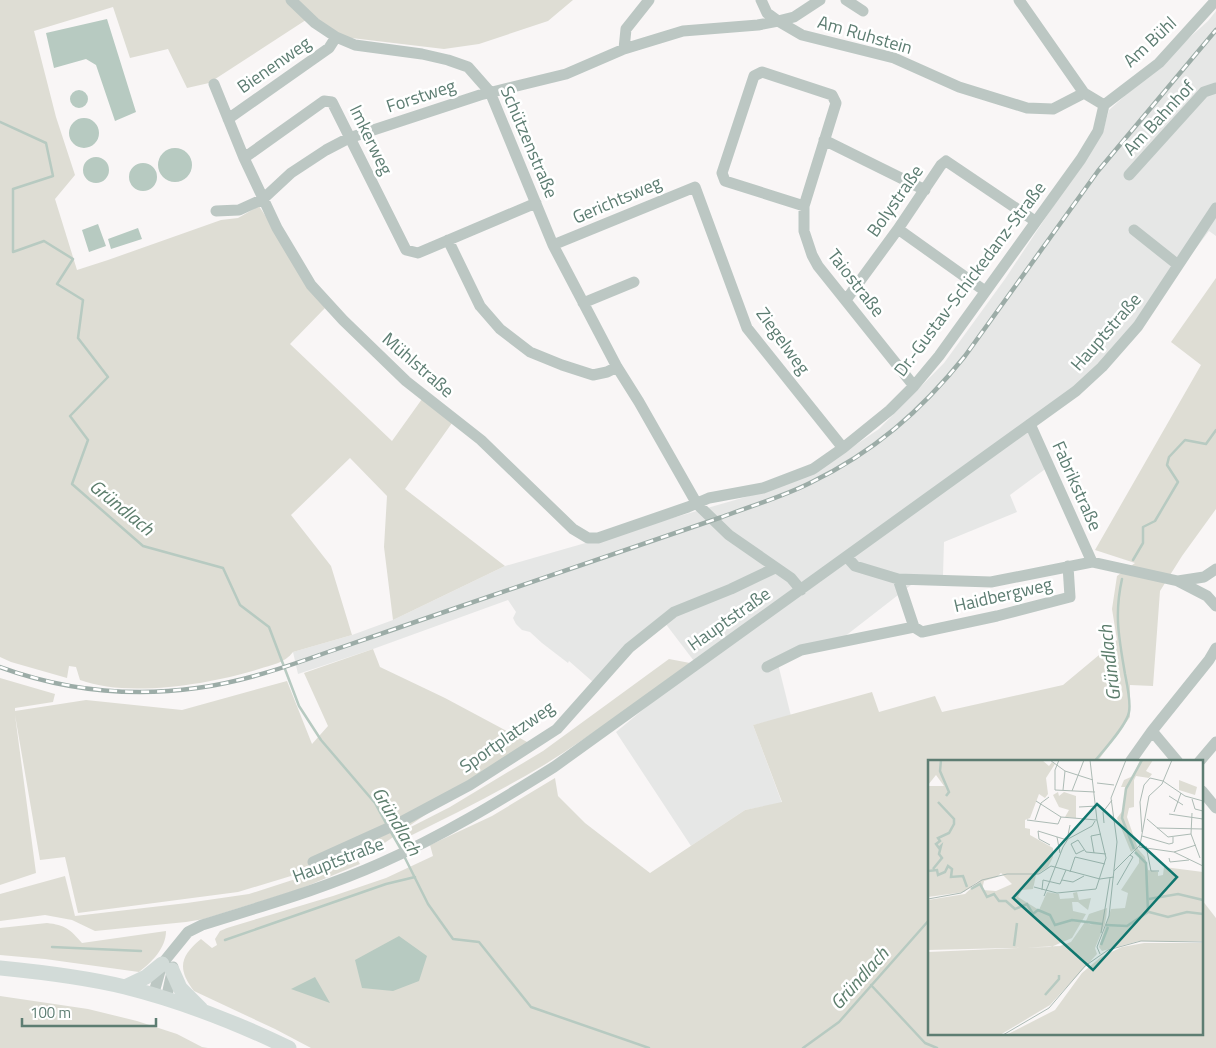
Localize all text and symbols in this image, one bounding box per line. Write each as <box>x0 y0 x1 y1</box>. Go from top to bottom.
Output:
street label: Am Ruhstein <box>815 8 916 61</box>
street label: Am Bühl <box>1117 10 1182 73</box>
street label: Bienenweg <box>231 29 316 100</box>
street label: Forstweg <box>383 72 459 119</box>
street label: Am Bahnhof <box>1117 74 1201 161</box>
street label: Schützenstraße <box>494 82 565 202</box>
street label: Imkerweg <box>343 100 400 179</box>
street label: Bolystraße <box>860 159 929 242</box>
street label: Gerichtsweg <box>568 169 666 230</box>
street label: Dr.-Gustav-Schickedanz-Straße <box>887 175 1052 382</box>
street label: Taiostraße <box>821 243 892 322</box>
street label: Hauptstraße <box>1064 287 1147 377</box>
street label: Ziegelweg <box>750 302 817 380</box>
street label: Mühlstraße <box>376 326 460 404</box>
street label: Fabrikstraße <box>1046 437 1109 535</box>
water label: Gründlach <box>84 471 161 542</box>
street label: Haidbergweg <box>951 570 1055 619</box>
street label: Hauptstraße <box>682 580 776 657</box>
water label: Gründlach <box>1089 623 1128 703</box>
street label: Sportplatzweg <box>454 694 560 779</box>
inset map <box>928 760 1204 1036</box>
water label: Gründlach <box>365 781 430 861</box>
street label: Hauptstraße <box>288 830 387 889</box>
water label: Gründlach <box>822 939 895 1016</box>
scale bar <box>22 996 156 1028</box>
text: 100 m <box>30 1001 71 1024</box>

